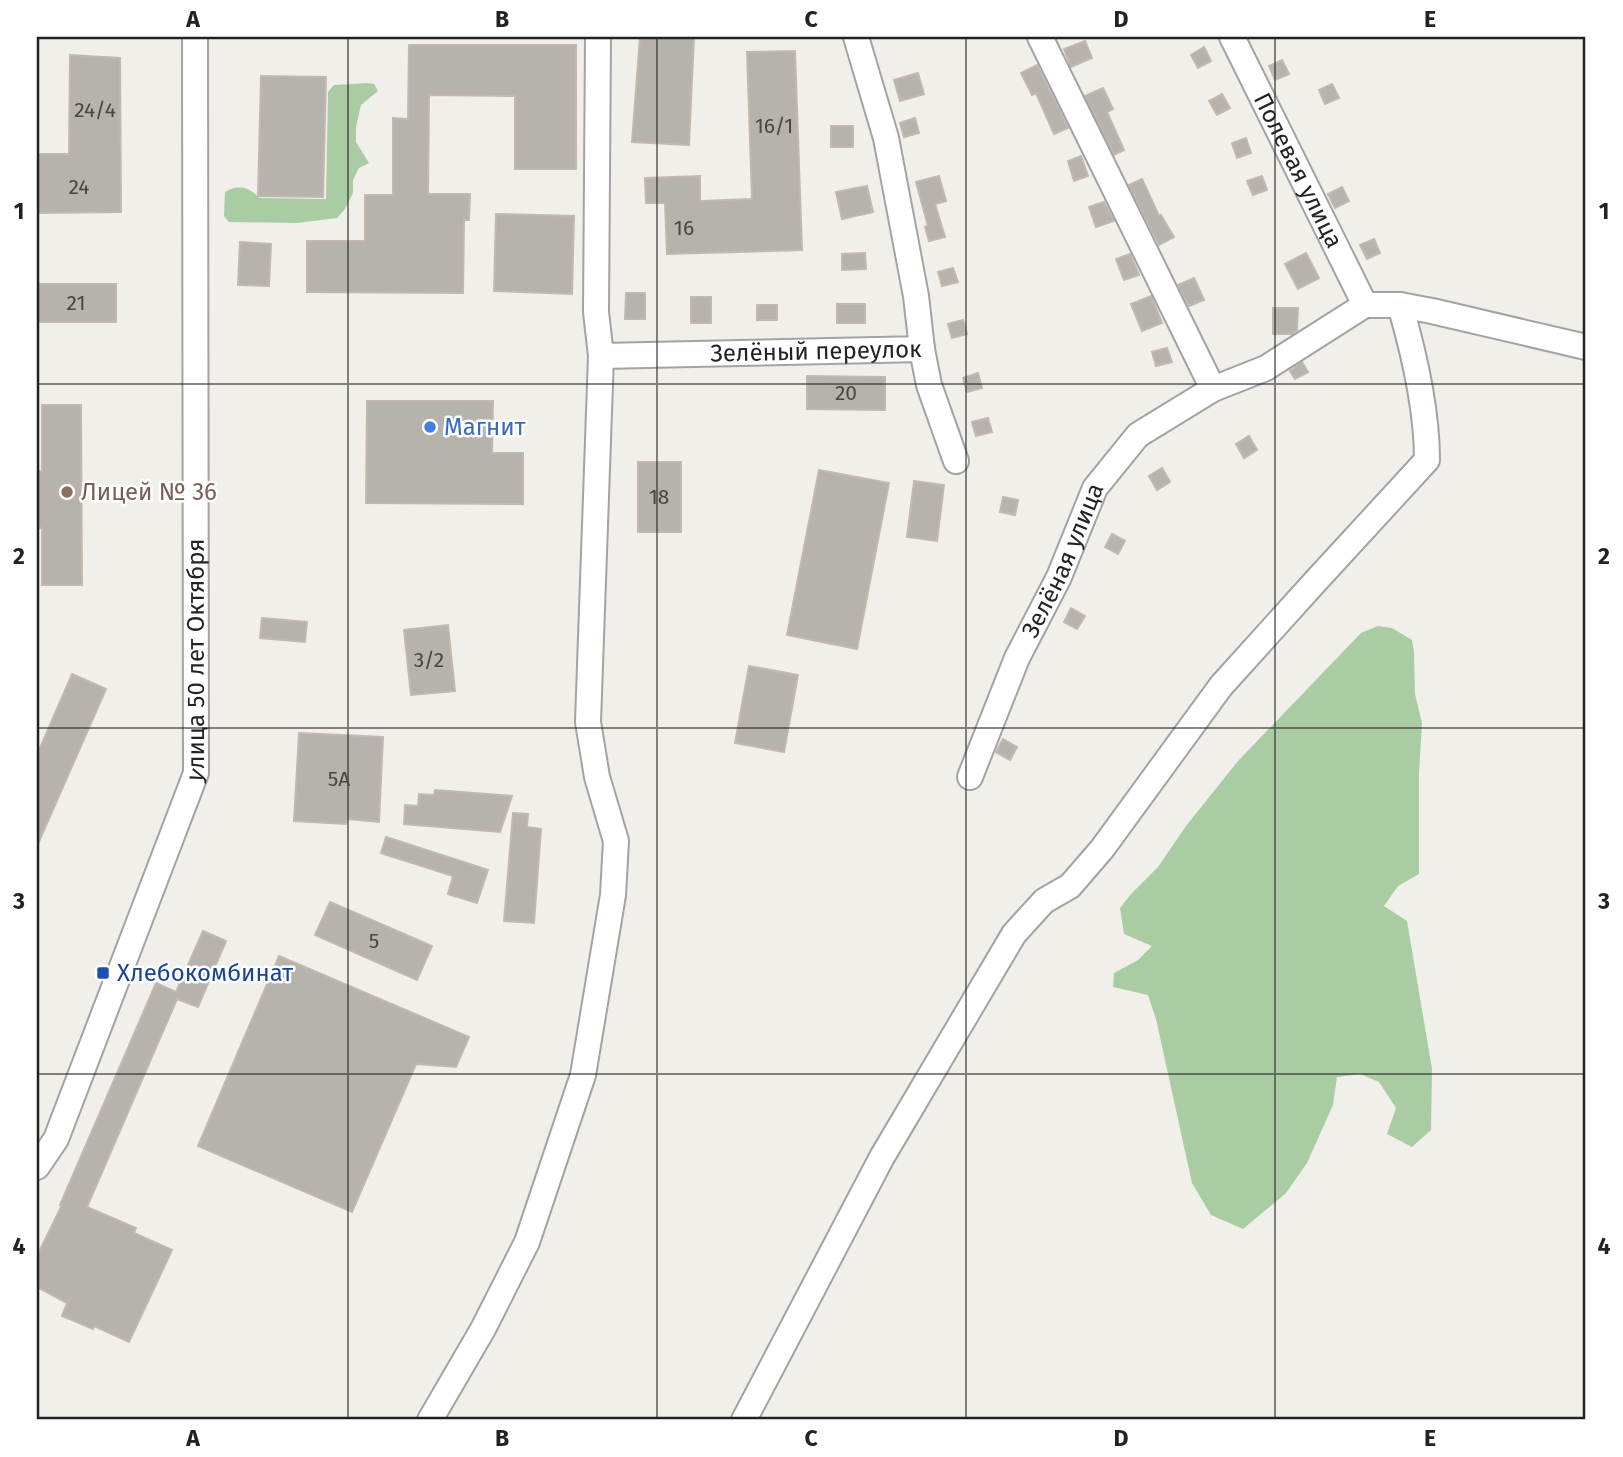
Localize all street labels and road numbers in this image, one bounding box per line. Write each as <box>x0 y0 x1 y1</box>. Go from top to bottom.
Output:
street label: Полевая улица <box>1248 88 1349 253</box>
street label: Зелёный переулок <box>710 335 922 368</box>
street label: Зелёная улица <box>1016 479 1109 642</box>
street label: улица 50 лет Октября <box>180 538 211 785</box>

